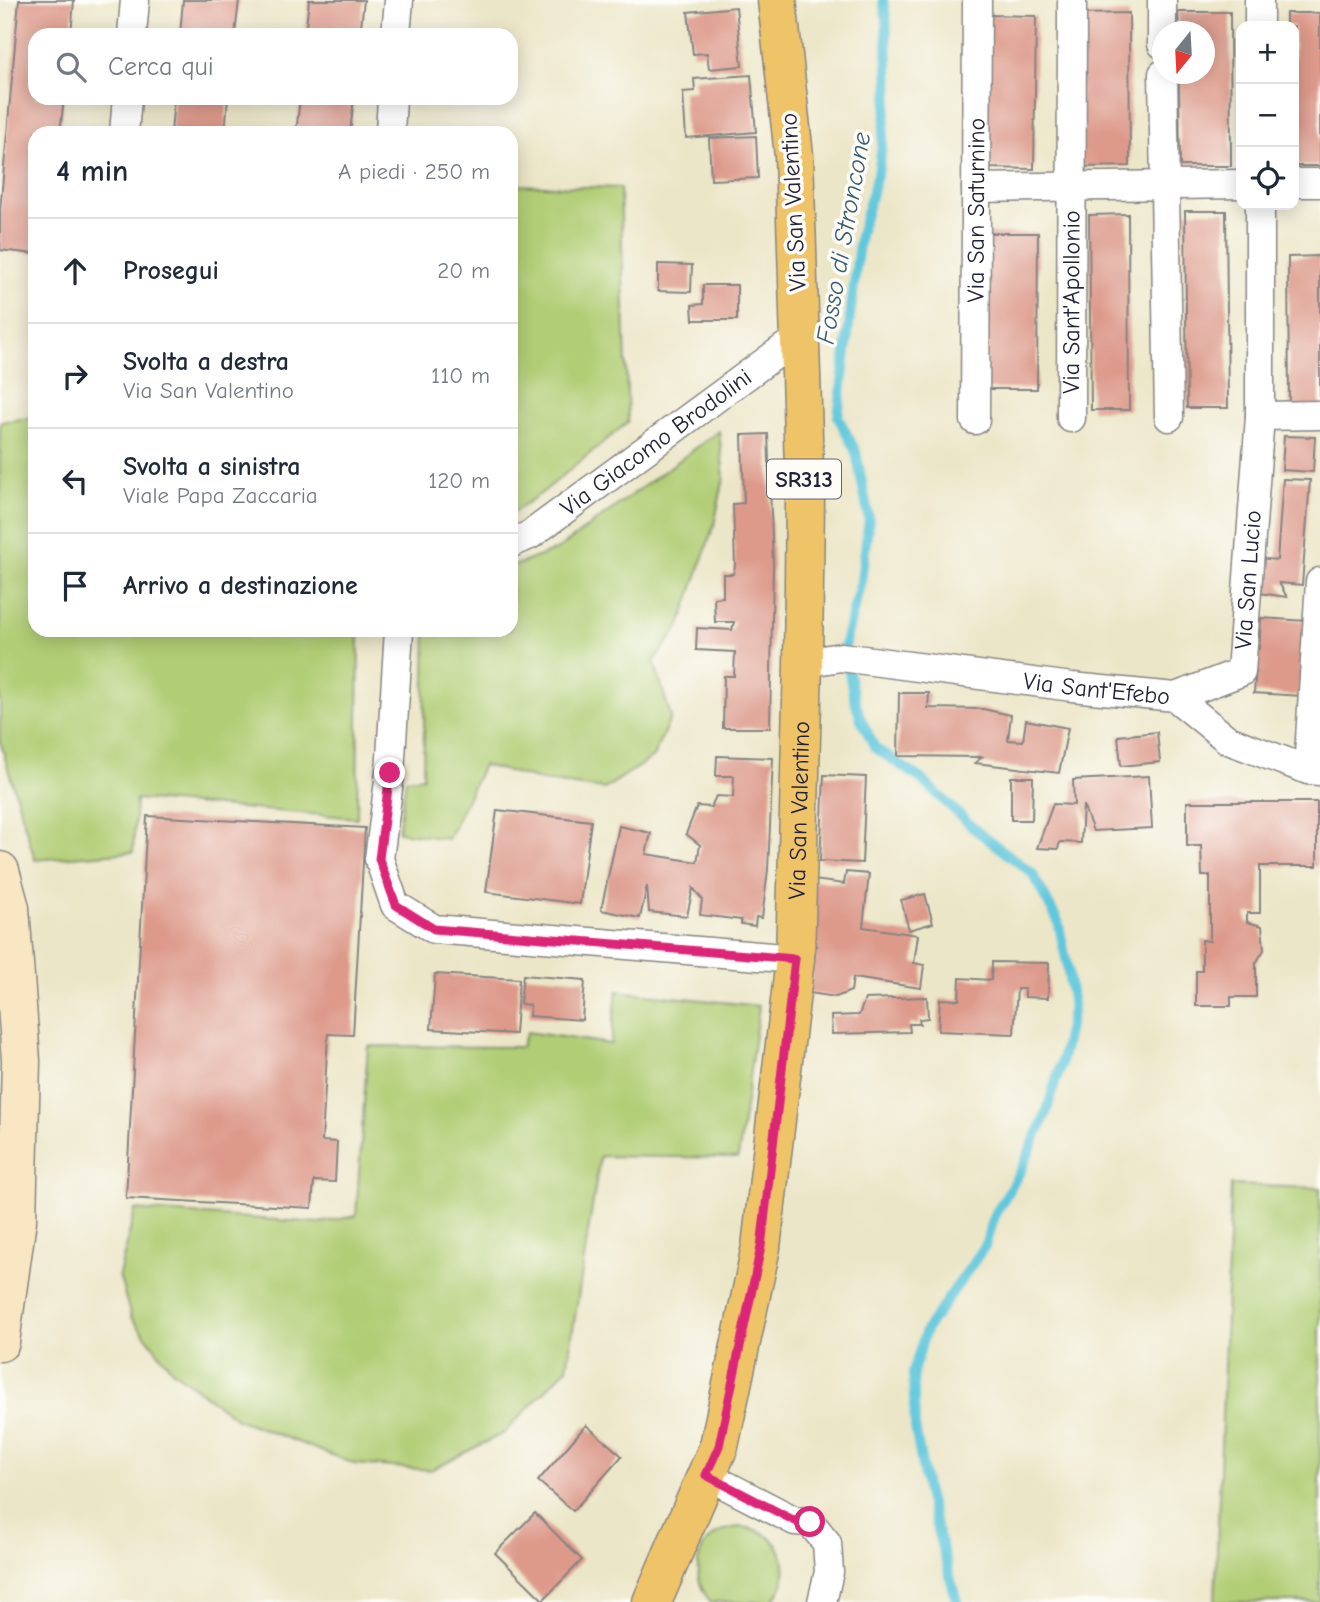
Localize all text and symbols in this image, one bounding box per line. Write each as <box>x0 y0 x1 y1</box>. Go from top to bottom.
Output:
north arrow <box>1152 21 1215 84</box>
map controls <box>1236 21 1299 210</box>
button: + <box>1236 21 1299 84</box>
search box <box>28 28 518 105</box>
icon: search <box>52 48 90 86</box>
text: Cerca qui <box>108 52 214 82</box>
button: − <box>1236 84 1299 147</box>
street label: Via San Valentino <box>774 112 812 292</box>
street label: Via San Saturnino <box>962 118 990 302</box>
water label: Fosso di Stroncone <box>811 130 877 346</box>
button: locate <box>1236 147 1299 210</box>
text: 4 min <box>56 154 128 189</box>
text: A piedi · 250 m <box>338 158 490 185</box>
street label: Via Sant'Apollonio <box>1057 210 1085 394</box>
icon: ahead <box>56 252 94 290</box>
text: Prosegui <box>123 256 219 286</box>
text: 20 m <box>437 257 490 284</box>
text: Svolta a destra <box>123 347 289 377</box>
icon: right <box>56 357 94 395</box>
text: 110 m <box>431 362 490 389</box>
street label: Via Giacomo Brodolini <box>555 363 757 522</box>
text: Via San Valentino <box>123 377 294 404</box>
text: Svolta a sinistra <box>123 452 301 482</box>
road number: SR313 <box>767 460 841 499</box>
icon: left <box>56 462 94 500</box>
text: 120 m <box>428 467 490 494</box>
text: Viale Papa Zaccaria <box>123 482 318 509</box>
street label: Via San Lucio <box>1229 509 1267 650</box>
icon: arrive <box>56 567 94 605</box>
text: Arrivo a destinazione <box>123 571 358 601</box>
street label: Via Sant'Efebo <box>1021 667 1171 710</box>
street label: Via San Valentino <box>783 721 815 900</box>
route end <box>374 757 405 788</box>
route start <box>794 1506 825 1537</box>

